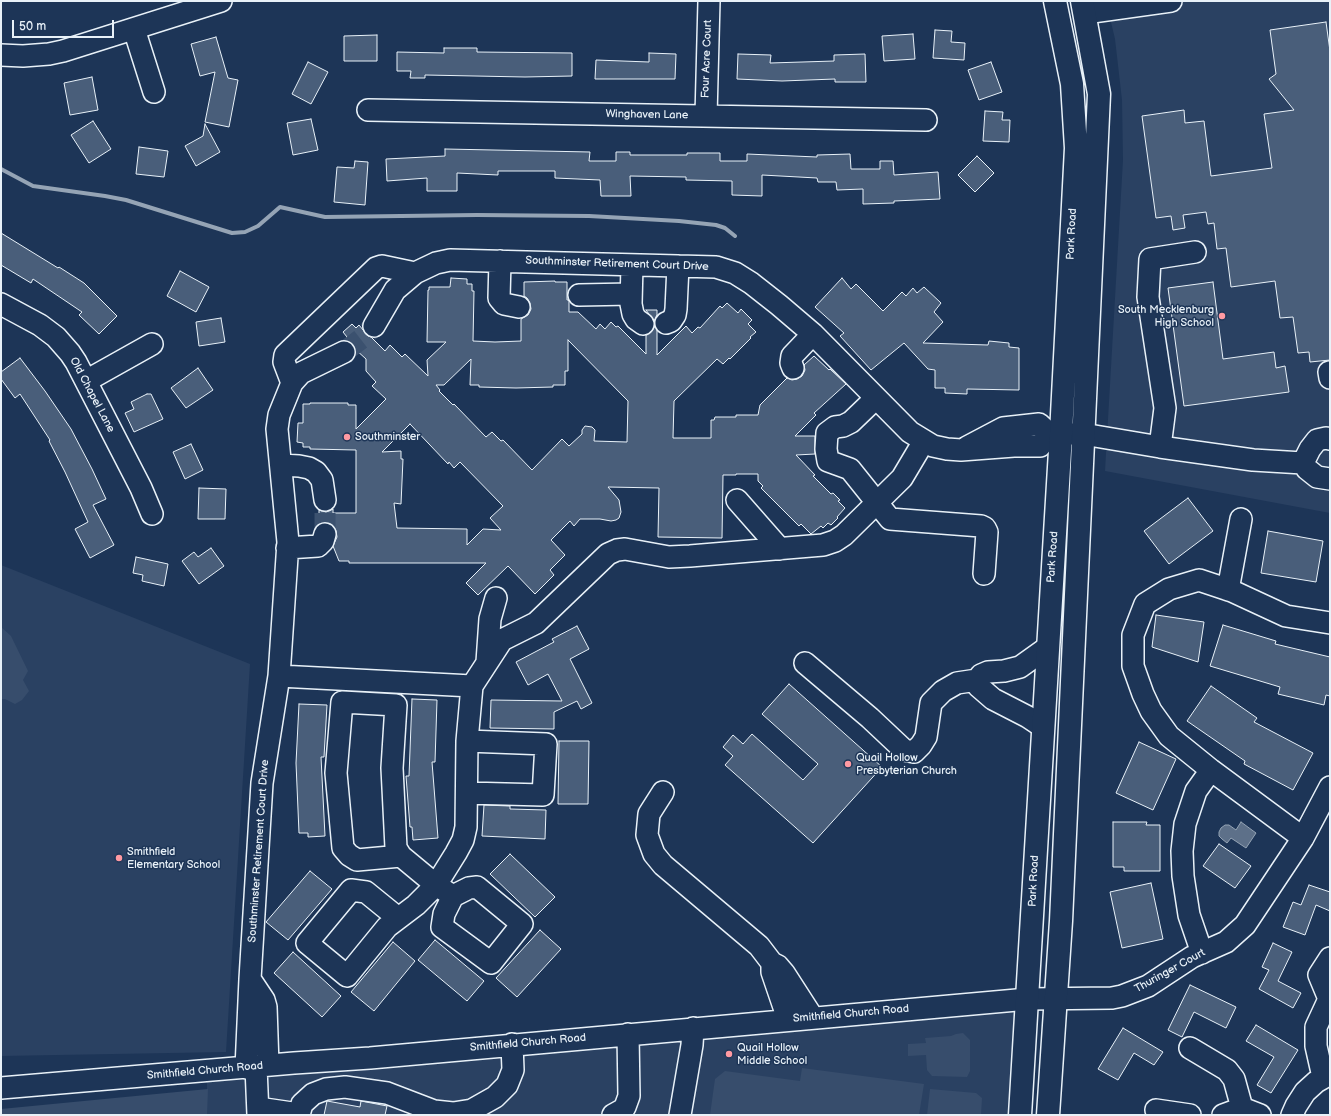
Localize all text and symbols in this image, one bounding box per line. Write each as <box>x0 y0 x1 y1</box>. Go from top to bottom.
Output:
scale bar <box>14 12 116 38</box>
text: 50 m <box>19 19 46 34</box>
street label: Four Acre Court <box>699 20 715 98</box>
street label: Winghaven Lane <box>606 108 688 122</box>
street label: Park Road <box>1064 208 1080 260</box>
street label: Southminster Retirement Court Drive <box>525 254 709 274</box>
place label: South Mecklenburg High School <box>1118 303 1214 329</box>
marker: South Mecklenburg High School <box>1217 311 1227 321</box>
street label: Old Chapel Lane <box>67 355 117 435</box>
place label: Southminster <box>355 430 420 444</box>
marker: Southminster <box>342 432 352 442</box>
street label: Park Road <box>1045 531 1061 583</box>
place label: Quail Hollow Presbyterian Church <box>856 751 957 777</box>
street label: Southminster Retirement Court Drive <box>246 759 272 943</box>
marker: Quail Hollow Presbyterian Church <box>843 759 853 769</box>
place label: Smithfield Elementary School <box>127 845 220 871</box>
marker: Smithfield Elementary School <box>114 853 124 863</box>
street label: Park Road <box>1026 855 1042 907</box>
street label: Thuringer Court <box>1132 946 1208 996</box>
street label: Smithfield Church Road <box>792 1002 910 1026</box>
street label: Smithfield Church Road <box>469 1031 587 1055</box>
place label: Quail Hollow Middle School <box>737 1041 807 1067</box>
marker: Quail Hollow Middle School <box>724 1049 734 1059</box>
street label: Smithfield Church Road <box>146 1059 264 1083</box>

